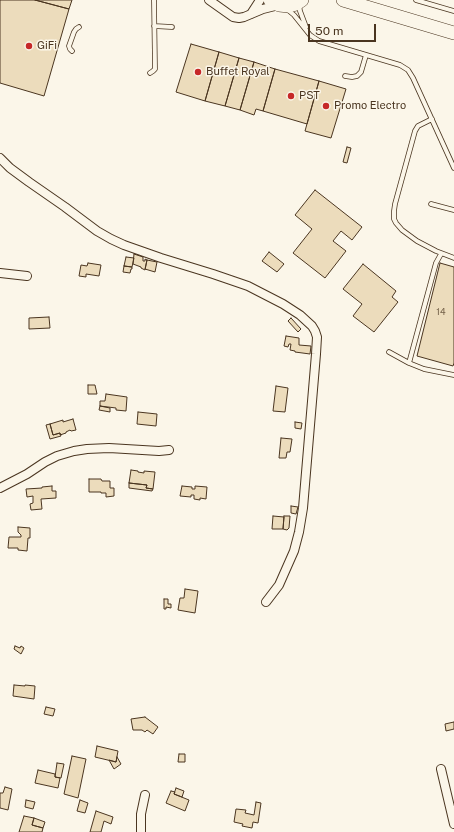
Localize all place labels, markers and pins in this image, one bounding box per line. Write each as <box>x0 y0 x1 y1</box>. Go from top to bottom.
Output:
place label: GiFi <box>37 39 57 53</box>
marker: GiFi <box>24 41 34 51</box>
place label: Buffet Royal <box>206 65 270 79</box>
marker: Buffet Royal <box>193 67 203 77</box>
place label: PST <box>299 89 320 103</box>
marker: PST <box>286 91 296 101</box>
place label: Promo Electro <box>334 99 406 113</box>
marker: Promo Electro <box>321 101 331 111</box>

